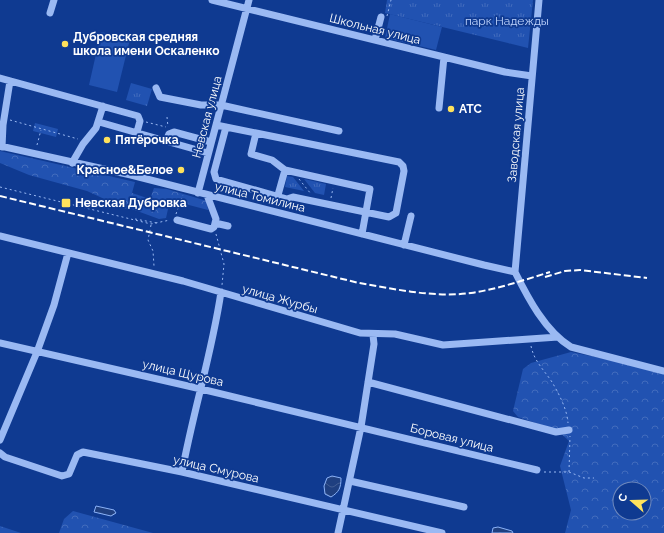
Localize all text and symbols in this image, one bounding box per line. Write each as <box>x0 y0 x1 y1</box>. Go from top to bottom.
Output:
street label: Школьная улица <box>328 11 422 47</box>
park label: парк Надежды <box>465 14 549 28</box>
place label: Дубровская средняя школа имени Оскаленко <box>73 30 220 58</box>
marker: Дубровская средняя школа имени Оскаленко <box>60 39 70 49</box>
street label: Невская улица <box>189 74 225 160</box>
street label: Заводская улица <box>505 87 527 183</box>
place label: АТС <box>459 102 482 116</box>
marker: АТС <box>446 104 456 114</box>
place label: Пятёрочка <box>115 133 179 147</box>
marker: Пятёрочка <box>102 135 112 145</box>
place label: Красное&Белое <box>76 163 173 177</box>
marker: Красное&Белое <box>176 165 186 175</box>
street label: улица Томилина <box>213 179 307 215</box>
place label: Невская Дубровка <box>75 196 187 210</box>
marker: Невская Дубровка <box>60 197 72 209</box>
street label: улица Журбы <box>241 282 319 316</box>
street label: улица Щурова <box>141 357 225 389</box>
street label: Боровая улица <box>409 421 495 455</box>
street label: улица Смурова <box>172 452 260 486</box>
north arrow <box>612 481 652 521</box>
text: С <box>616 492 631 504</box>

